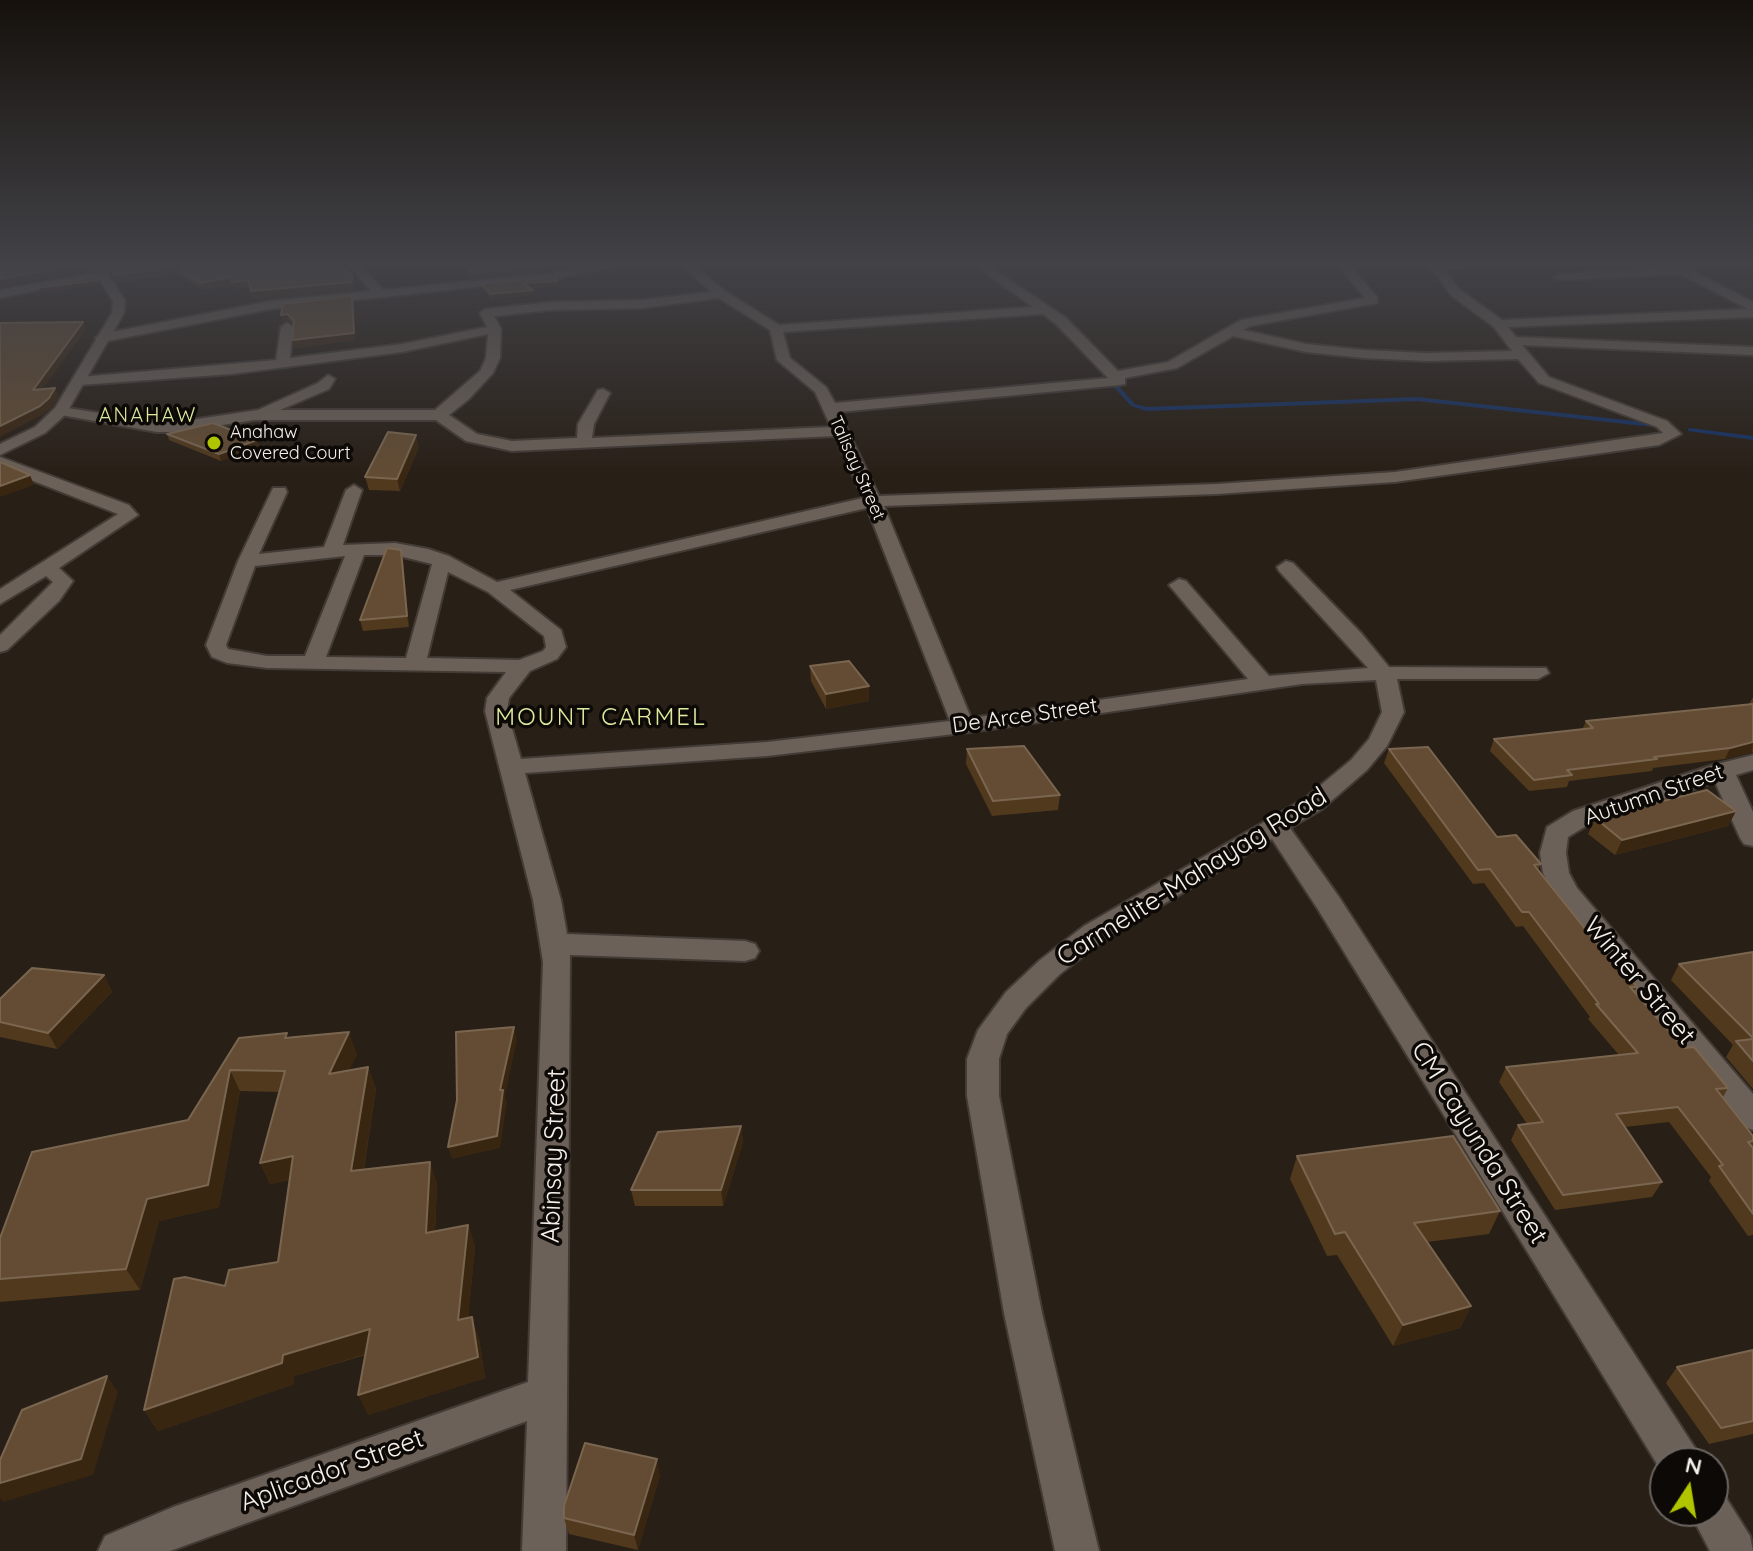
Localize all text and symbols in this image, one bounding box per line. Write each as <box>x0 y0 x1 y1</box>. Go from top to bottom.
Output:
district label: ANAHAW <box>99 404 197 428</box>
street label: Talisay Street <box>824 413 890 523</box>
place label: Anahaw Covered Court <box>230 422 351 464</box>
marker: Anahaw Covered Court <box>205 434 223 452</box>
street label: De Arce Street <box>951 693 1099 739</box>
district label: MOUNT CARMEL <box>495 704 707 732</box>
street label: Autumn Street <box>1581 759 1727 831</box>
street label: Carmelite-Mahayag Road <box>1051 781 1333 973</box>
street label: Winter Street <box>1577 911 1701 1051</box>
street label: CM Cayunda Street <box>1404 1036 1554 1250</box>
street label: Abinsay Street <box>535 1068 573 1244</box>
street label: Aplicador Street <box>236 1423 428 1519</box>
north arrow <box>1649 1447 1729 1527</box>
text: N <box>1683 1450 1704 1481</box>

